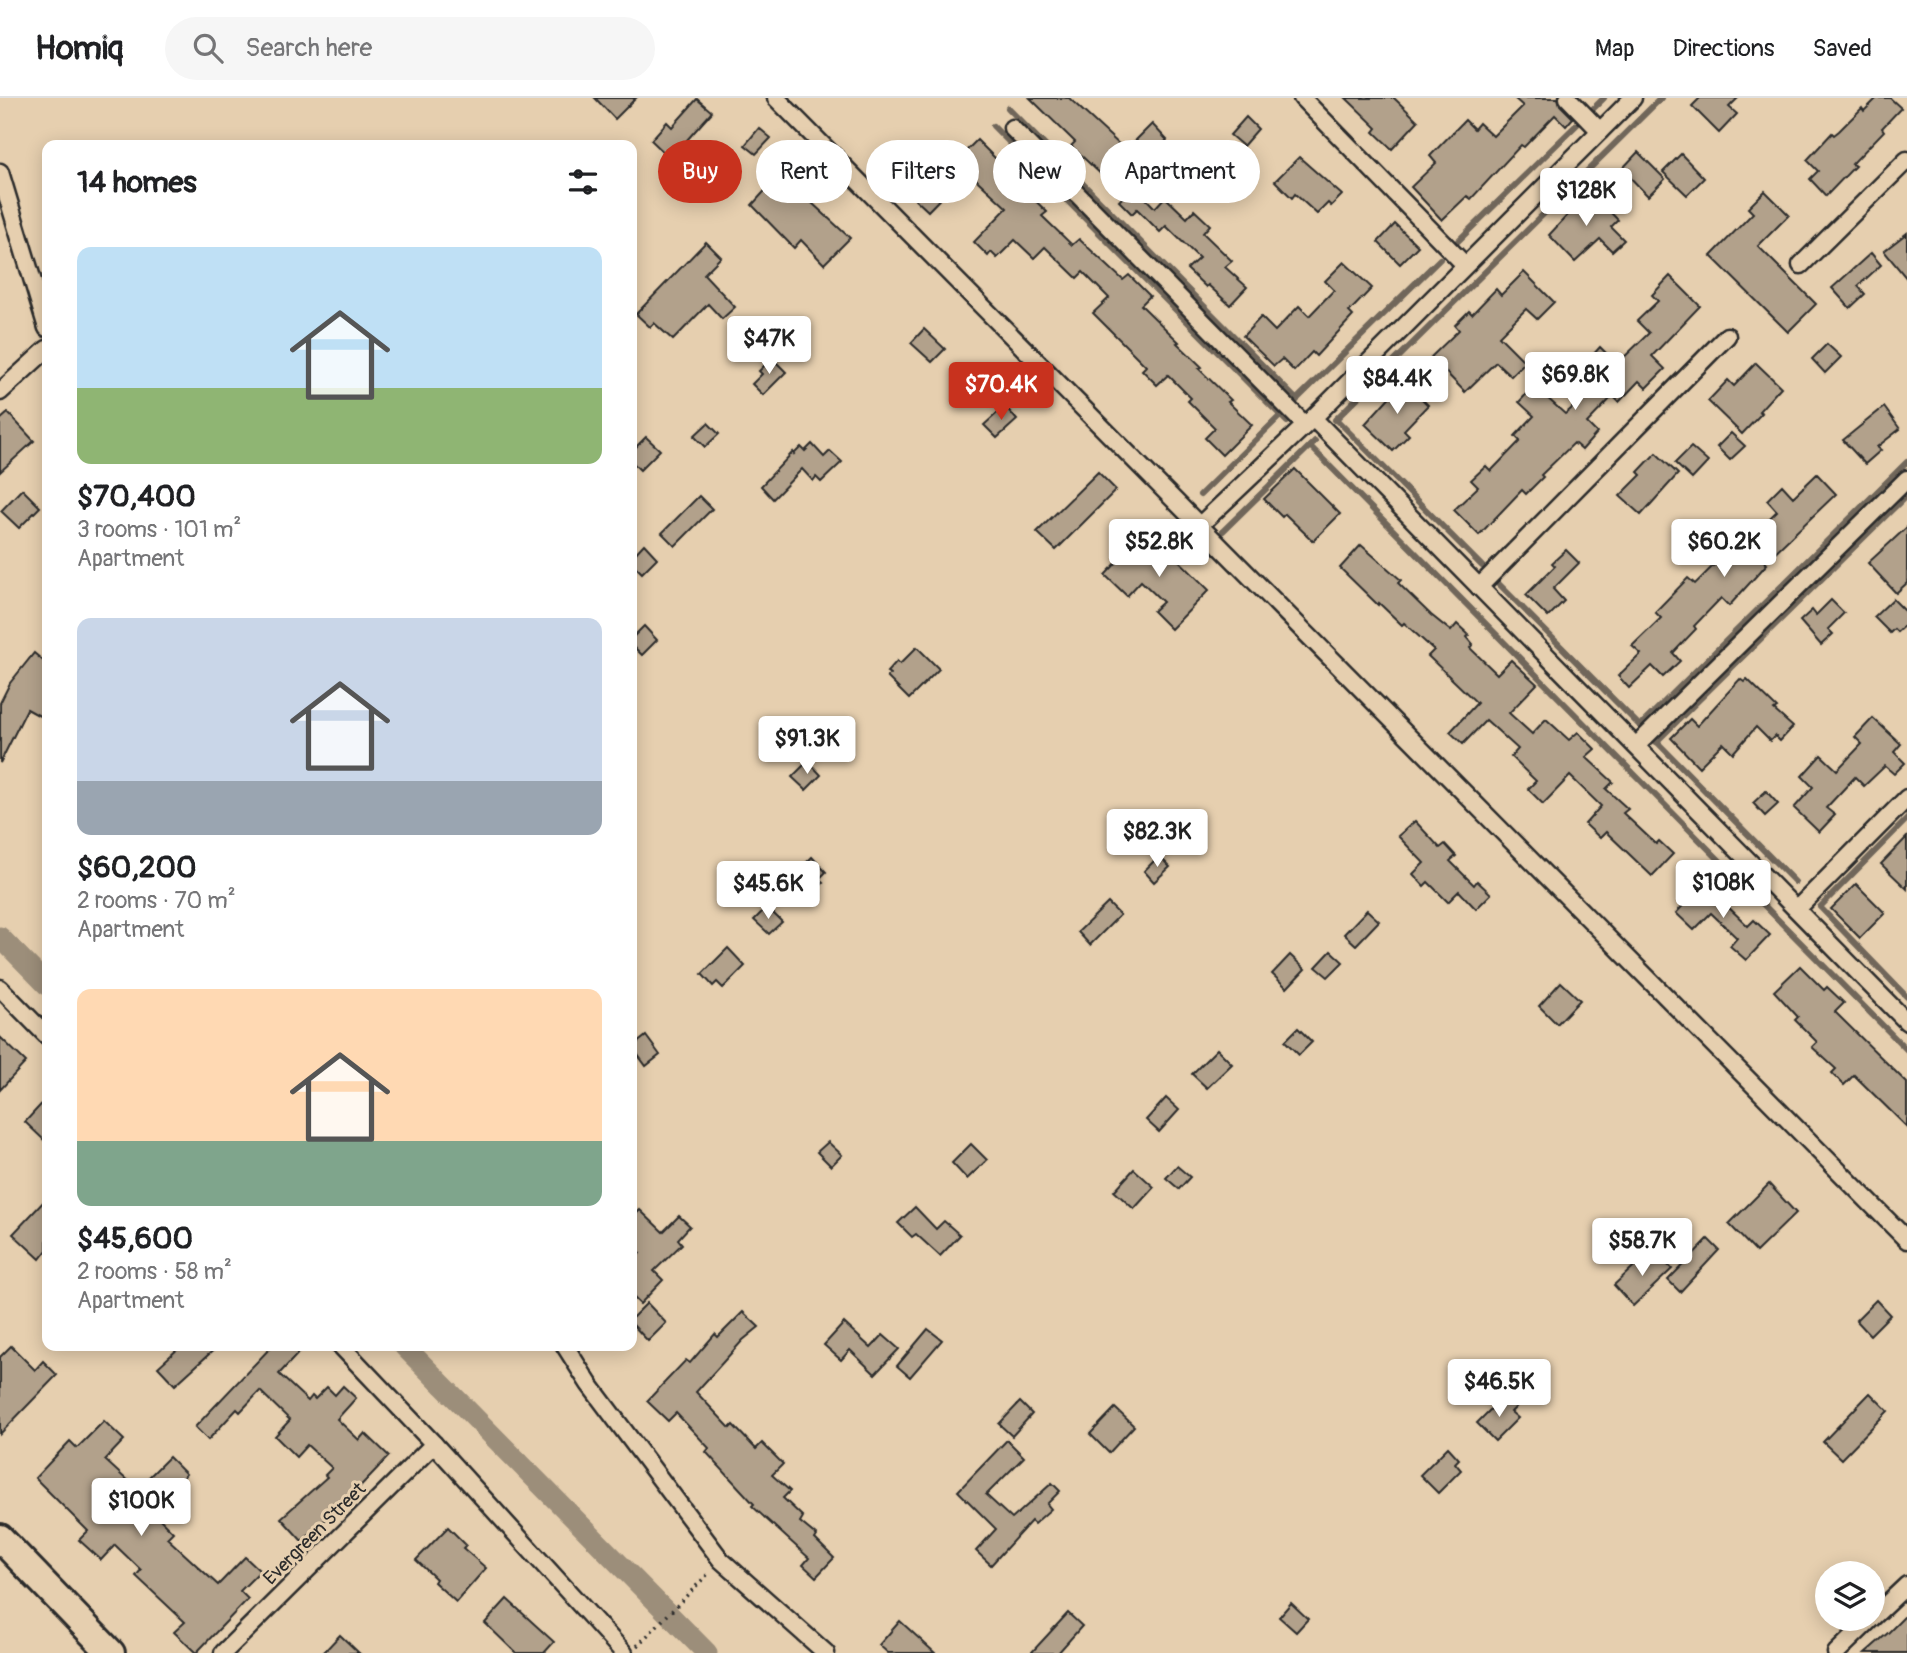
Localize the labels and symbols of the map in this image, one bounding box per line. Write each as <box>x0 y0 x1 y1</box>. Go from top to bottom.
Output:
pin: $128K <box>1537 169 1635 228</box>
pin: $47K <box>728 316 810 376</box>
pin: $69.8K <box>1518 352 1632 412</box>
pin: $84.4K <box>1340 356 1454 416</box>
pin: $70.4K <box>944 362 1058 422</box>
pin: $52.8K <box>1102 519 1216 579</box>
pin: $60.2K <box>1667 519 1781 579</box>
pin: $91.3K <box>750 716 864 776</box>
pin: $82.3K <box>1100 810 1214 869</box>
pin: $108K <box>1674 860 1772 920</box>
pin: $45.6K <box>711 862 825 921</box>
pin: $58.7K <box>1585 1218 1699 1278</box>
pin: $46.5K <box>1442 1360 1556 1419</box>
street label: Evergreen Street <box>258 1477 371 1590</box>
pin: $100K <box>92 1478 190 1538</box>

